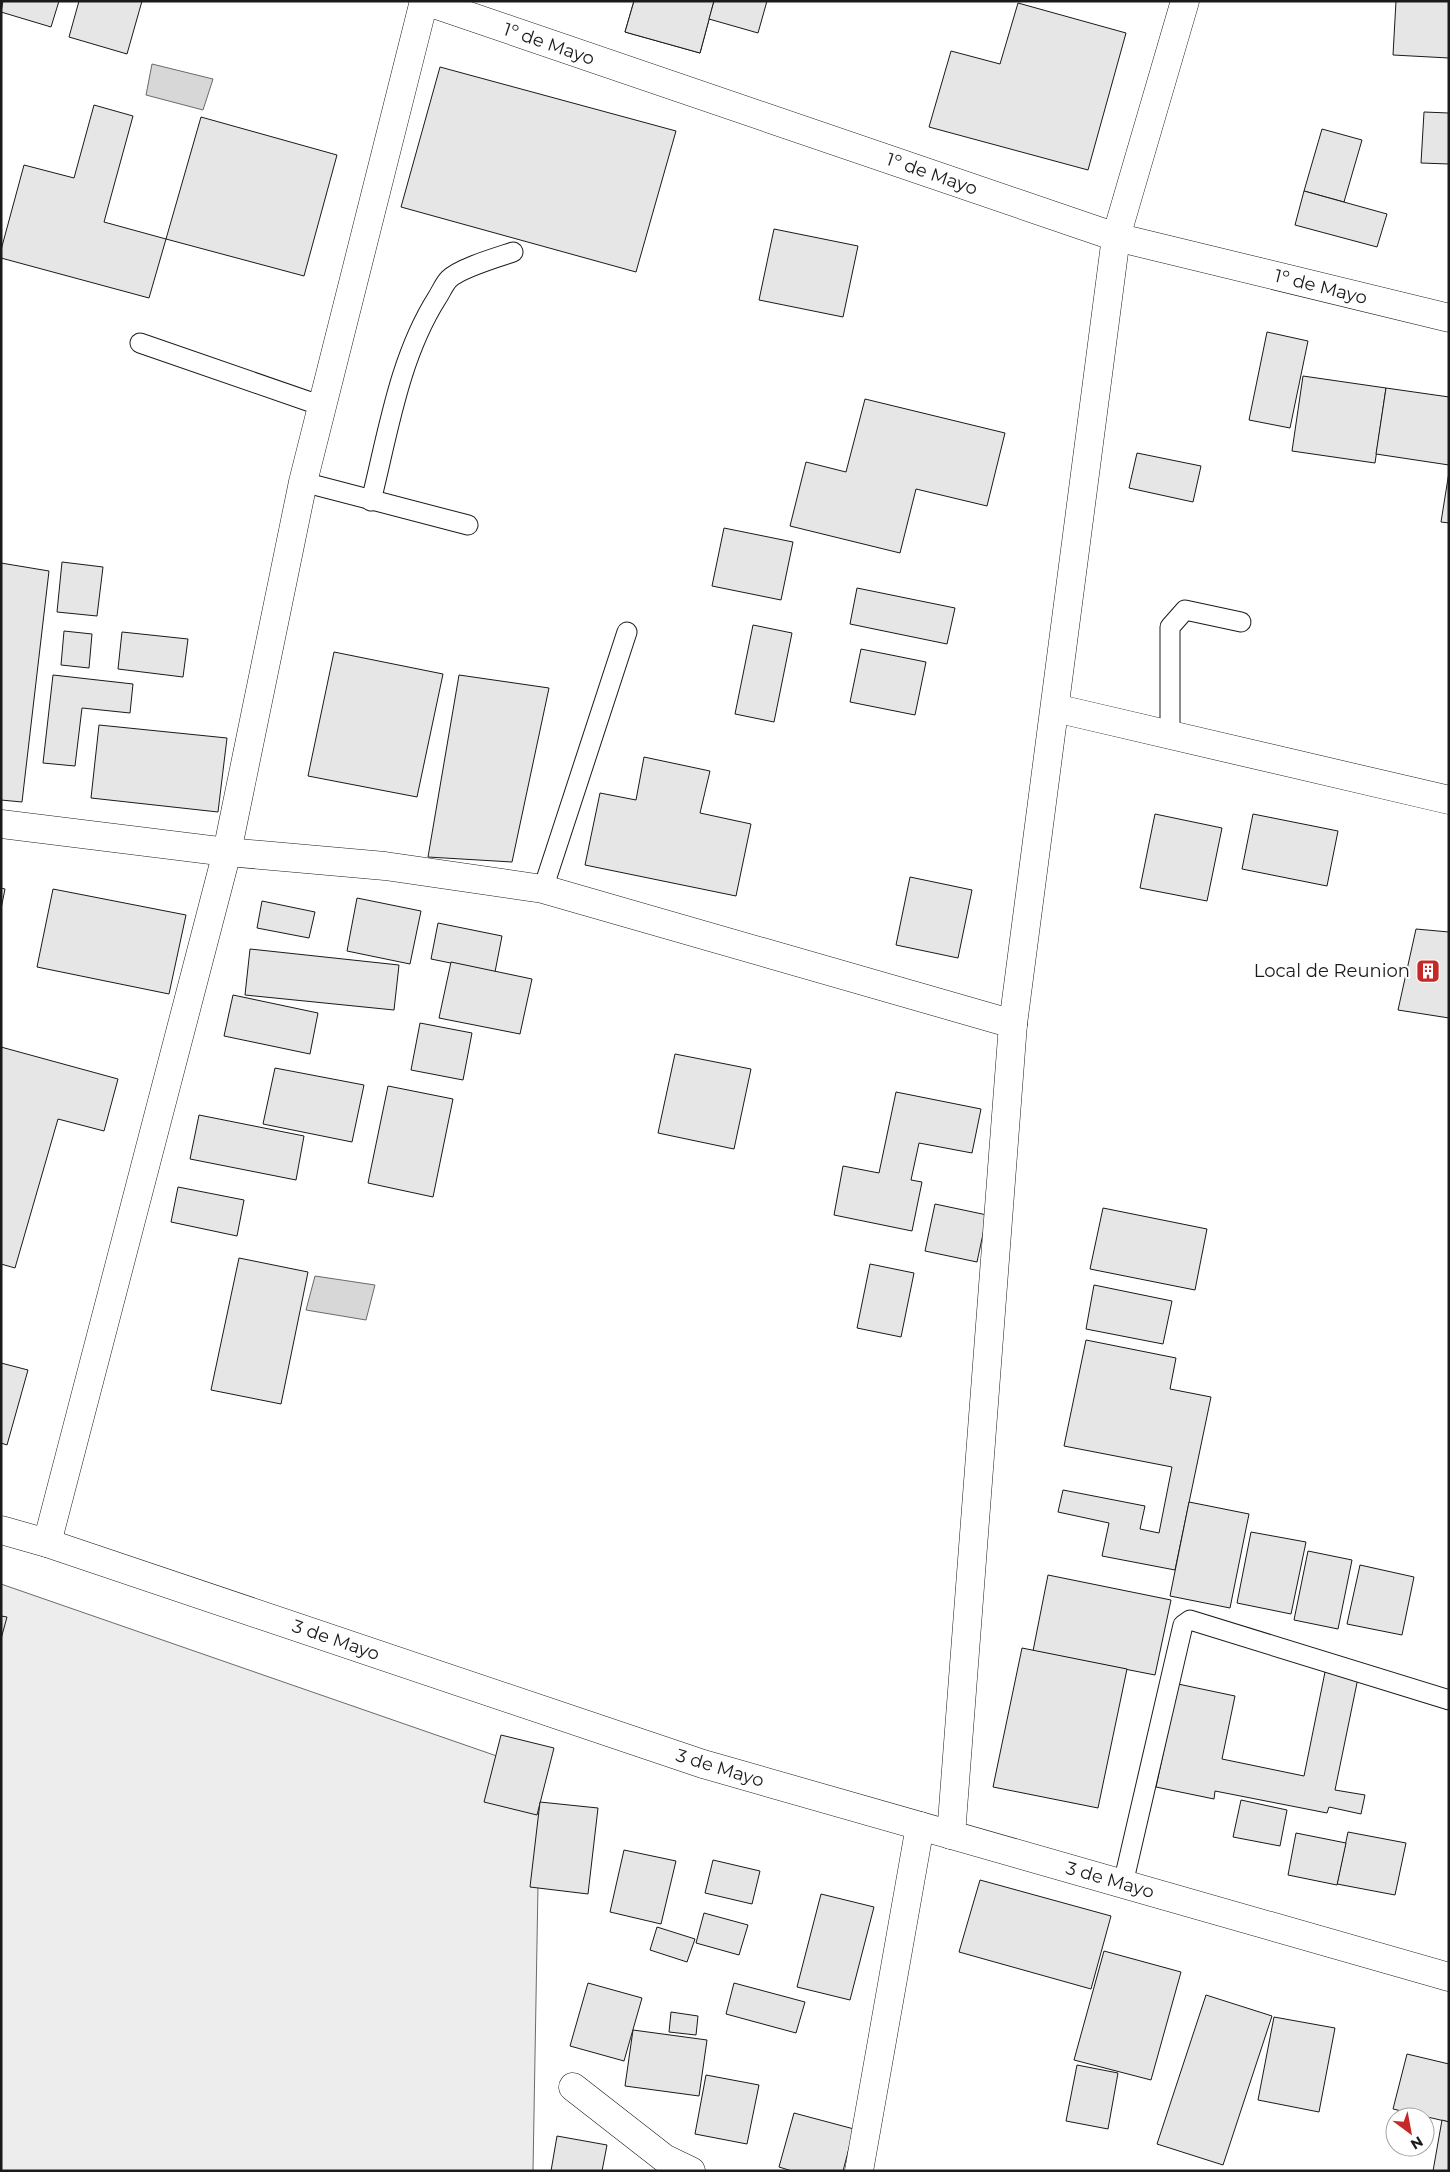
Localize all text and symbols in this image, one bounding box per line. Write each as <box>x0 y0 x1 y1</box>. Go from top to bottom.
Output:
street label: 1º de Mayo <box>501 18 597 70</box>
street label: 1º de Mayo <box>884 148 980 200</box>
street label: 1º de Mayo <box>1272 265 1370 309</box>
building icon: Local de Reunion <box>1415 958 1441 984</box>
place label: Local de Reunion <box>1254 960 1410 982</box>
street label: 3 de Mayo <box>289 1615 383 1665</box>
street label: 3 de Mayo <box>673 1744 767 1792</box>
street label: 3 de Mayo <box>1063 1857 1157 1903</box>
north arrow <box>1385 2107 1435 2157</box>
text: N <box>1407 2132 1426 2154</box>

